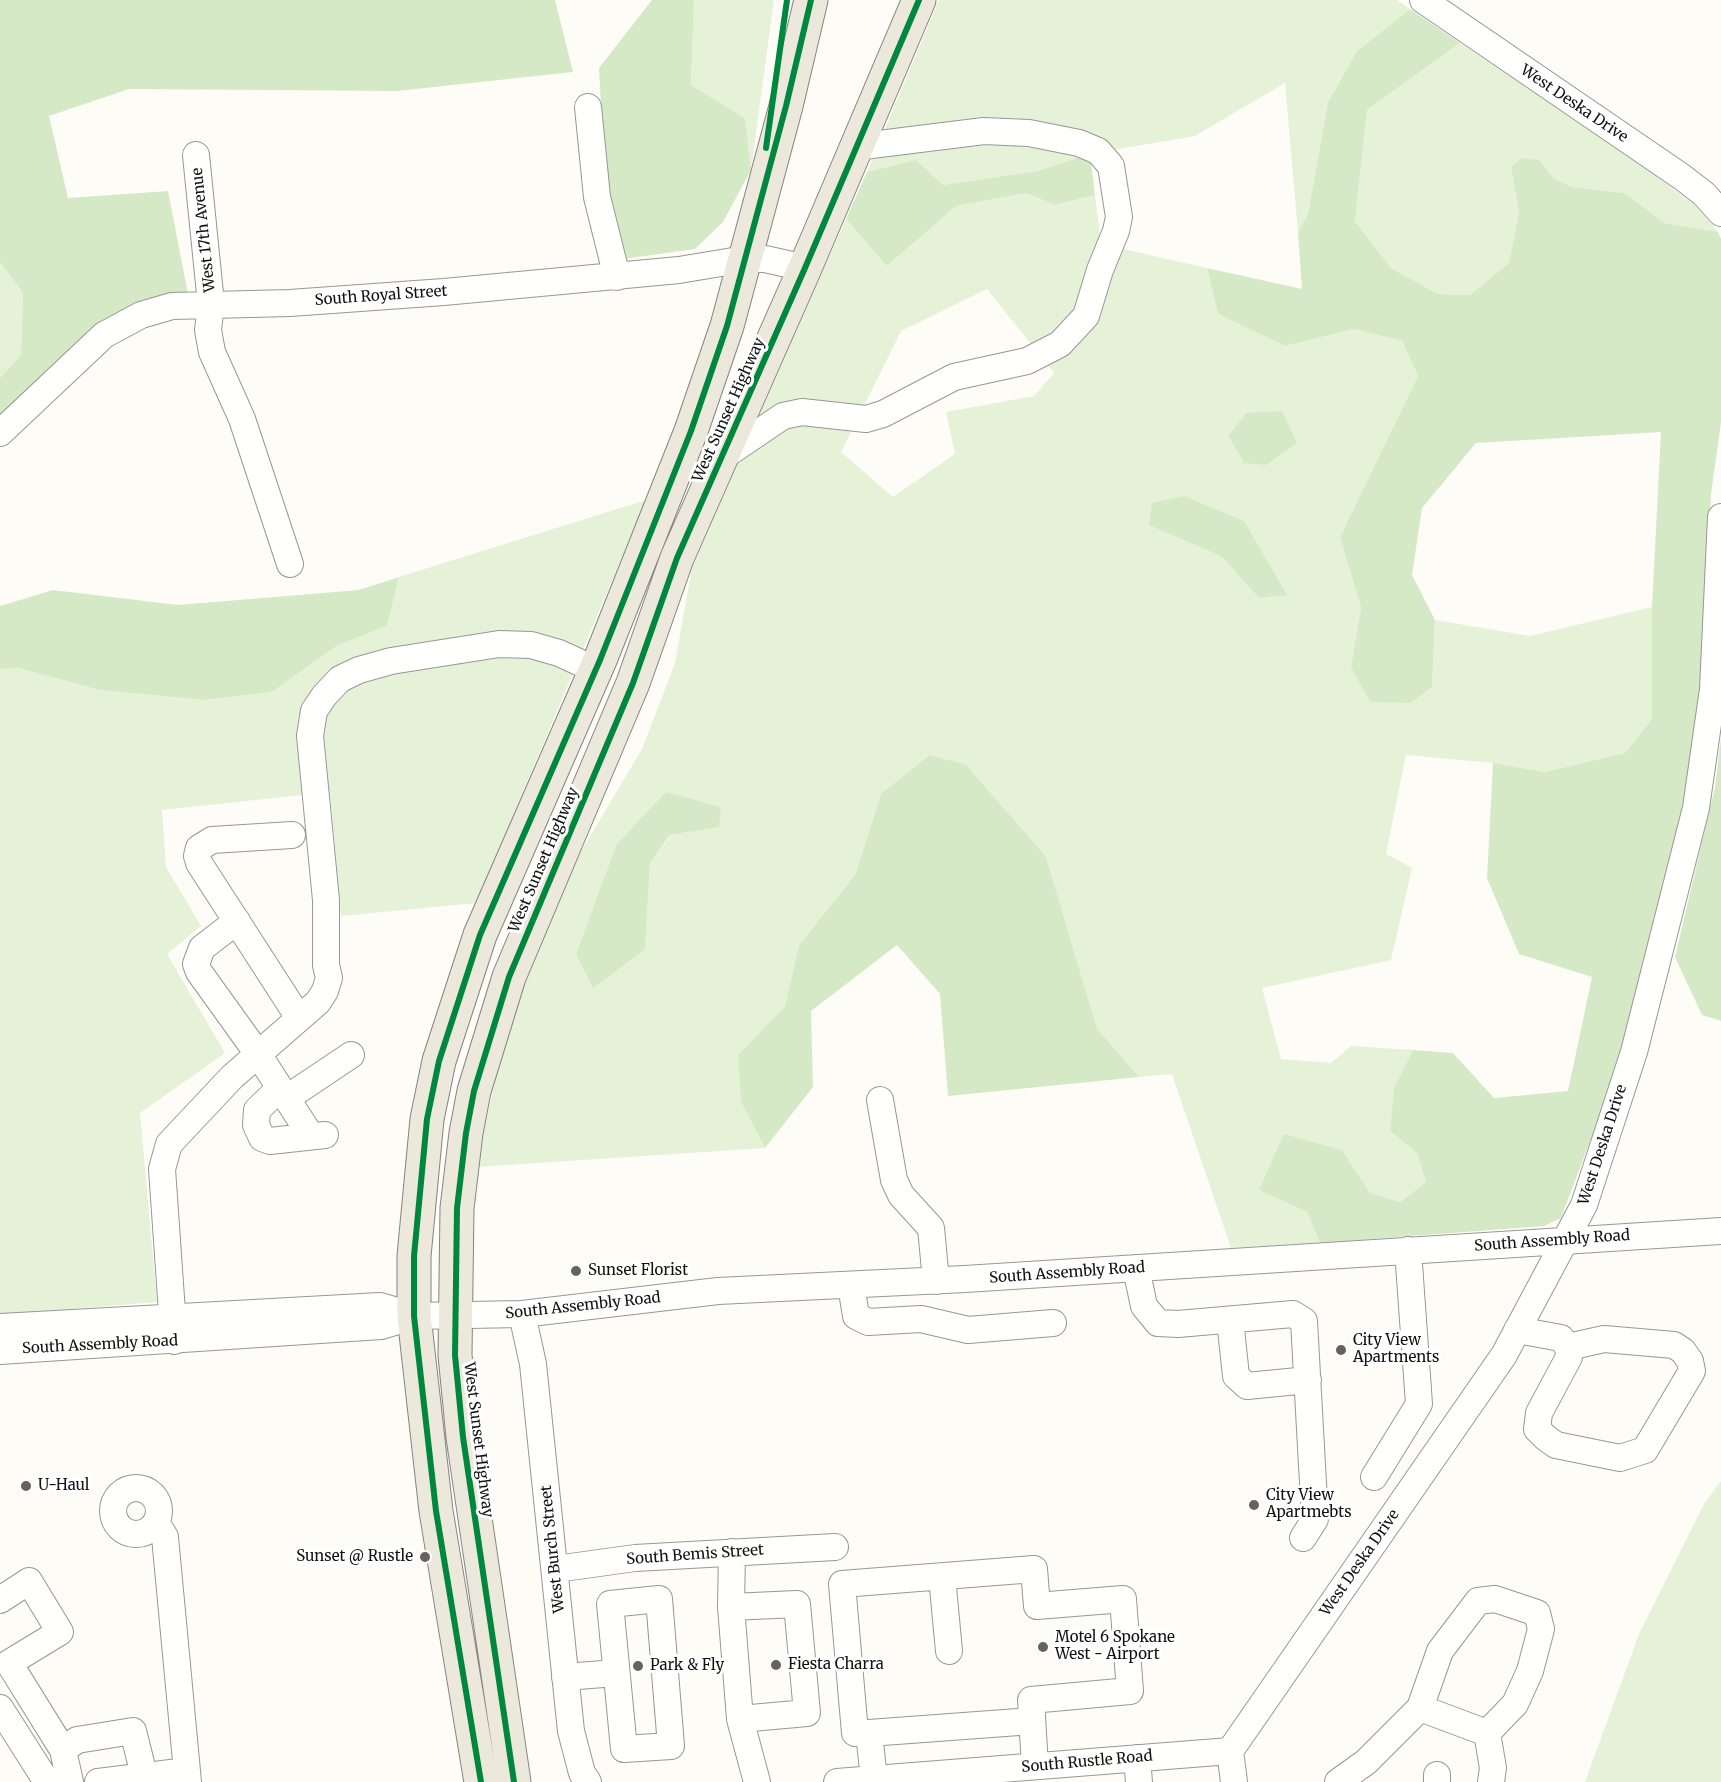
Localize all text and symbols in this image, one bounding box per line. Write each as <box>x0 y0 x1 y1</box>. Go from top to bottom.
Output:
street label: West Deska Drive <box>1517 61 1631 147</box>
street label: West 17th Avenue <box>189 167 219 293</box>
street label: South Royal Street <box>314 282 448 310</box>
street label: West Sunset Highway <box>689 335 769 485</box>
street label: West Sunset Highway <box>505 785 583 935</box>
street label: West Deska Drive <box>1575 1082 1631 1208</box>
street label: South Assembly Road <box>1474 1227 1630 1255</box>
street label: South Assembly Road <box>989 1259 1145 1287</box>
place label: Sunset Florist <box>588 1262 688 1280</box>
marker: Sunset Florist <box>569 1264 583 1278</box>
street label: South Assembly Road <box>504 1289 662 1323</box>
street label: South Assembly Road <box>22 1332 178 1358</box>
place label: City View Apartments <box>1353 1332 1439 1367</box>
marker: City View Apartments <box>1334 1343 1348 1357</box>
street label: West Sunset Highway <box>460 1361 496 1519</box>
place label: U-Haul <box>38 1477 90 1495</box>
marker: U-Haul <box>19 1479 33 1493</box>
street label: West Burch Street <box>537 1484 569 1614</box>
place label: City View Apartmebts <box>1266 1487 1352 1522</box>
marker: City View Apartmebts <box>1247 1498 1261 1512</box>
street label: West Deska Drive <box>1317 1506 1403 1620</box>
street label: South Bemis Street <box>625 1541 765 1569</box>
place label: Sunset @ Rustle <box>296 1548 413 1566</box>
marker: Sunset @ Rustle <box>418 1550 432 1564</box>
place label: Motel 6 Spokane West - Airport <box>1055 1629 1175 1664</box>
marker: Motel 6 Spokane West - Airport <box>1036 1640 1050 1654</box>
place label: Fiesta Charra <box>788 1656 884 1674</box>
place label: Park & Fly <box>650 1657 724 1675</box>
marker: Fiesta Charra <box>769 1658 783 1672</box>
marker: Park & Fly <box>631 1659 645 1673</box>
street label: South Rustle Road <box>1021 1747 1153 1777</box>

